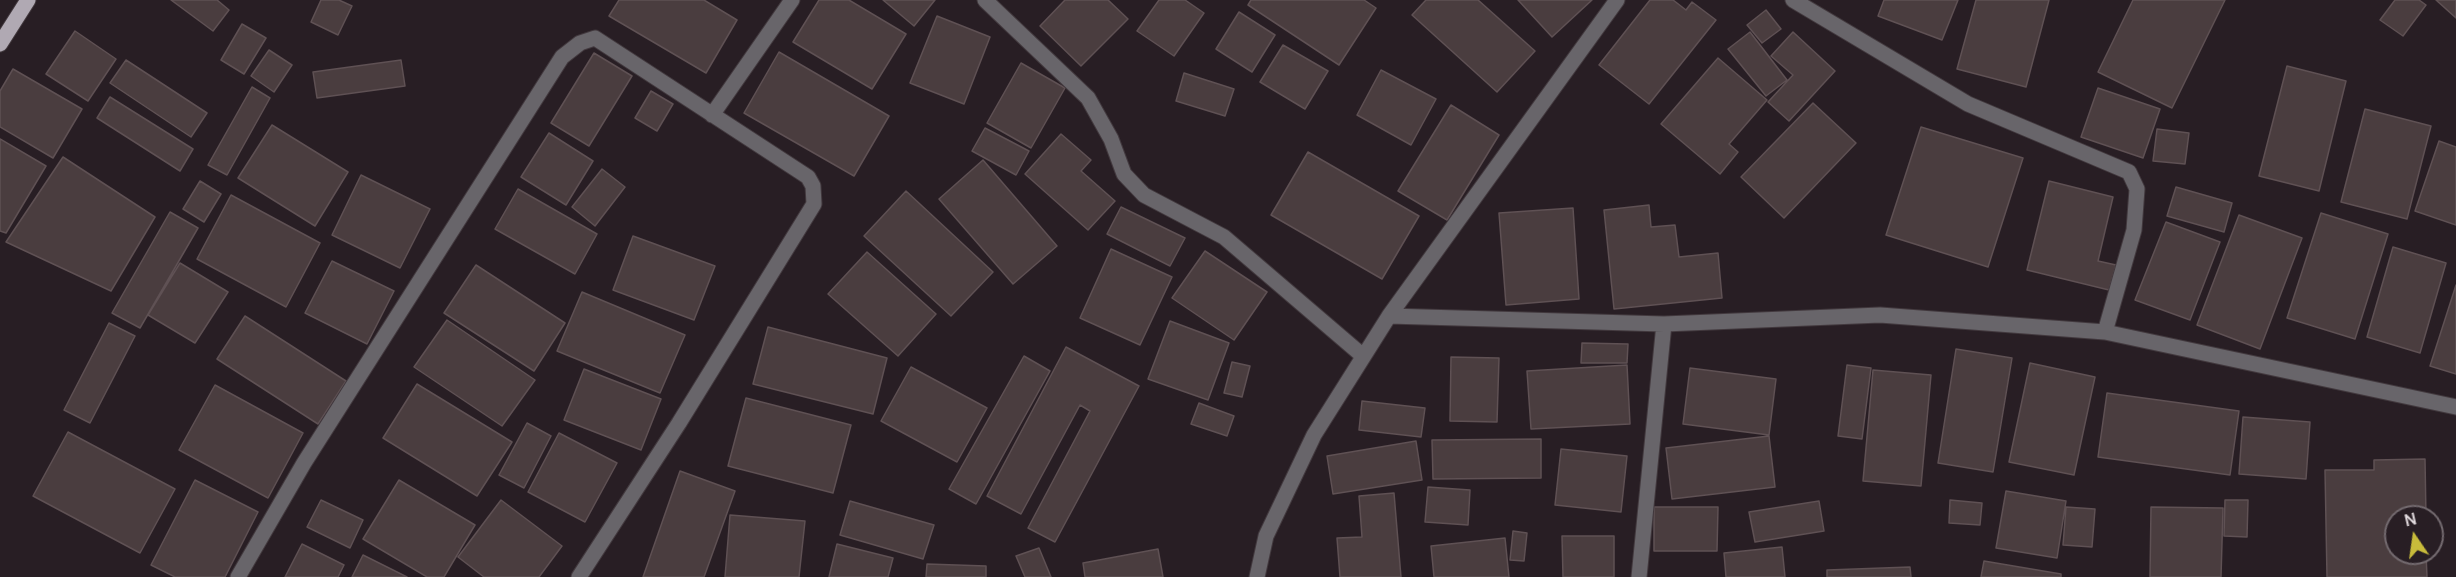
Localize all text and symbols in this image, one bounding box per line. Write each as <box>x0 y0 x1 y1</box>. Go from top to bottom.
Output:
north arrow <box>2384 505 2444 565</box>
text: N <box>2402 507 2418 531</box>

